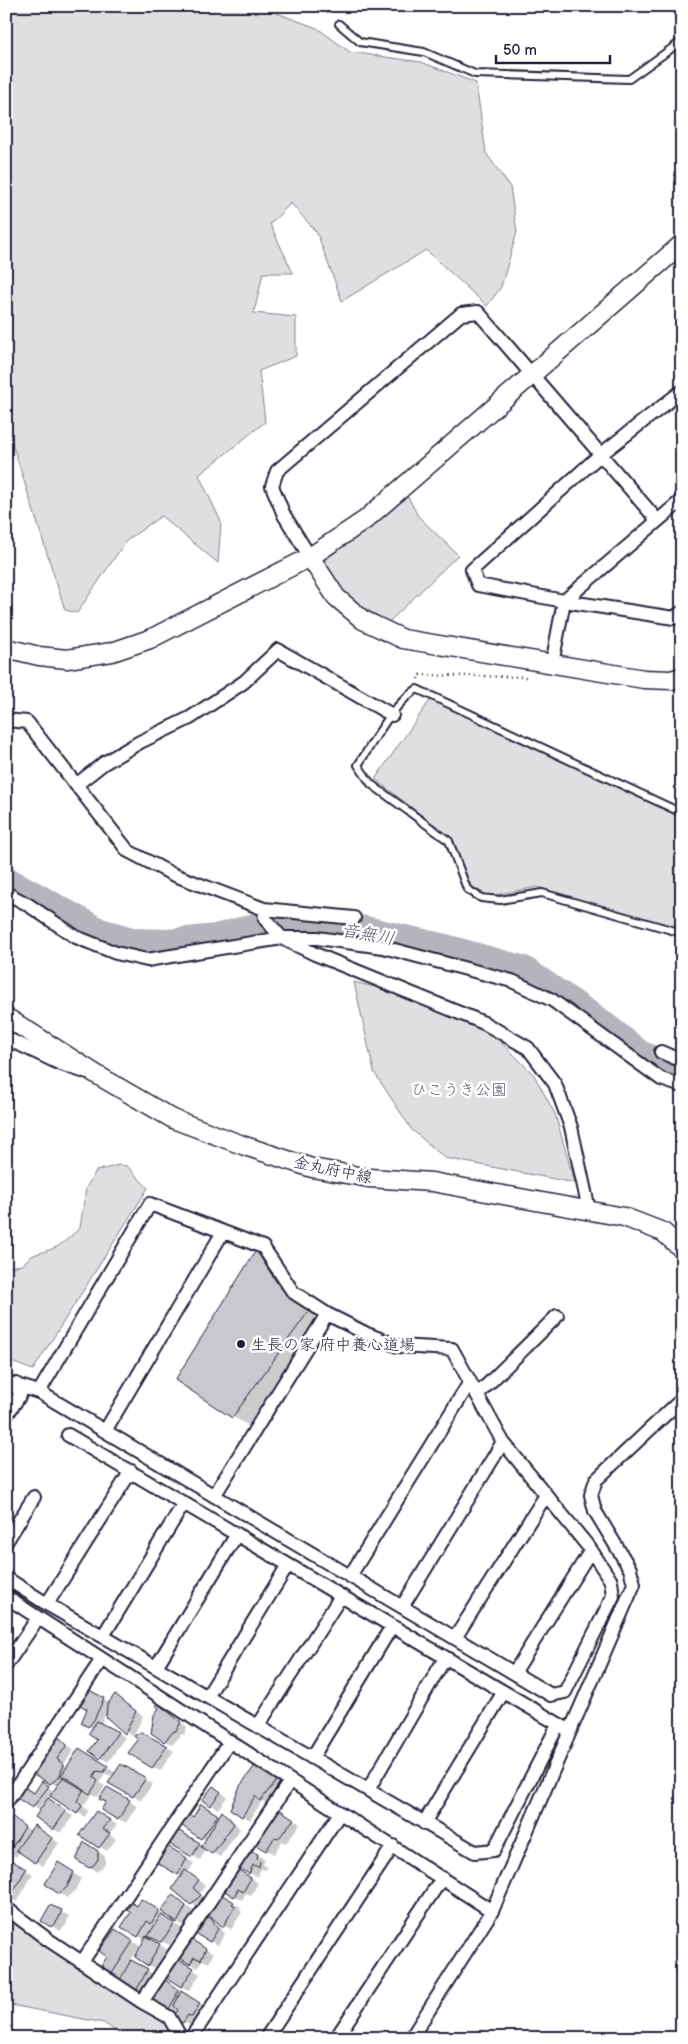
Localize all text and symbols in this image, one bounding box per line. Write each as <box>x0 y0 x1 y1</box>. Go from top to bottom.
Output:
scale bar <box>496 32 609 64</box>
text: 50 m <box>503 41 537 60</box>
water label: 音無川 <box>340 919 396 950</box>
park label: ひこうき公園 <box>411 1081 507 1100</box>
street label: 金丸府中線 <box>292 1153 374 1188</box>
place label: 生長の家 府中養心道場 <box>251 1336 415 1355</box>
marker: 生長の家 府中養心道場 <box>235 1338 247 1350</box>

